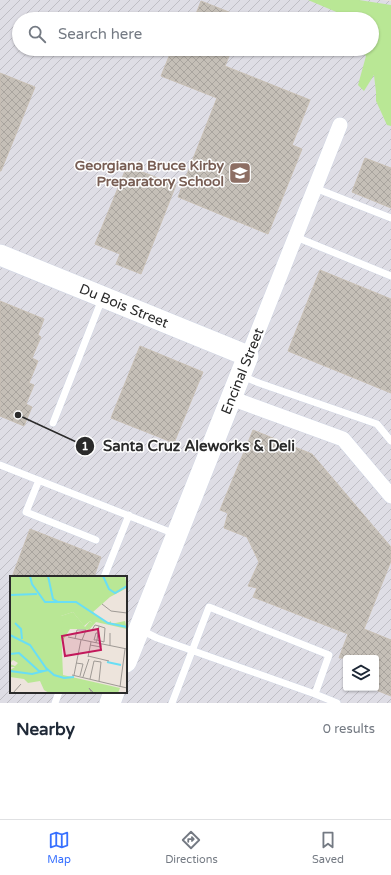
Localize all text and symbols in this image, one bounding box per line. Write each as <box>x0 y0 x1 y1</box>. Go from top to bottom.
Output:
search box <box>12 12 379 56</box>
icon: search <box>26 23 48 45</box>
text: Search here <box>58 25 142 43</box>
place label: Georgiana Bruce Kirby Preparatory School <box>75 157 224 190</box>
school or university icon: Georgiana Bruce Kirby Preparatory School <box>227 160 253 186</box>
street label: Du Bois Street <box>77 280 172 332</box>
street label: Encinal Street <box>217 325 268 417</box>
callout: Santa Cruz Aleworks & Deli <box>75 432 303 459</box>
text: Santa Cruz Aleworks & Deli <box>103 437 295 455</box>
text: 1 <box>81 439 89 453</box>
inset map <box>10 576 127 693</box>
map controls <box>343 655 379 691</box>
button: layers <box>343 655 379 691</box>
text: Nearby <box>16 719 75 740</box>
text: 0 results <box>323 721 375 737</box>
tab: Map <box>47 829 71 866</box>
tab: Directions <box>165 829 218 866</box>
tab: Saved <box>312 829 344 866</box>

